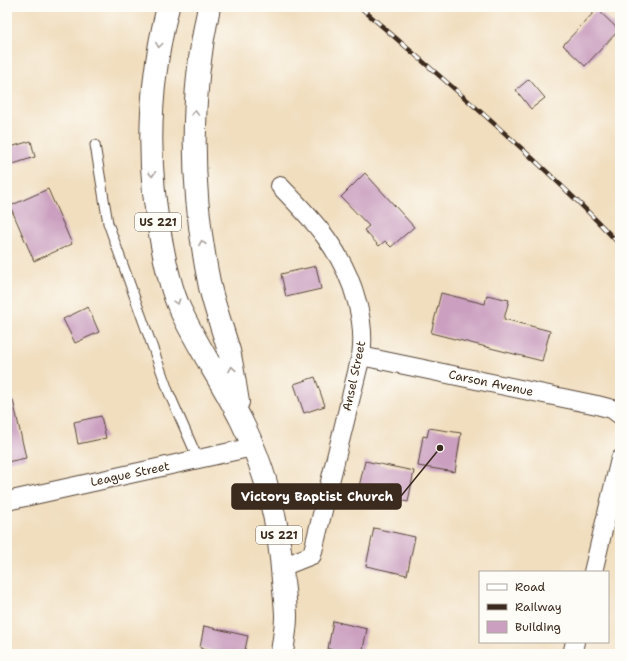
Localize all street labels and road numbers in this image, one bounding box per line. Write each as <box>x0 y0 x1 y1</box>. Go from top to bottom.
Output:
road number: US 221 <box>135 213 181 231</box>
street label: Ansel Street <box>339 339 369 413</box>
street label: Carson Avenue <box>447 366 535 400</box>
street label: League Street <box>89 458 171 490</box>
road number: US 221 <box>256 526 302 544</box>

